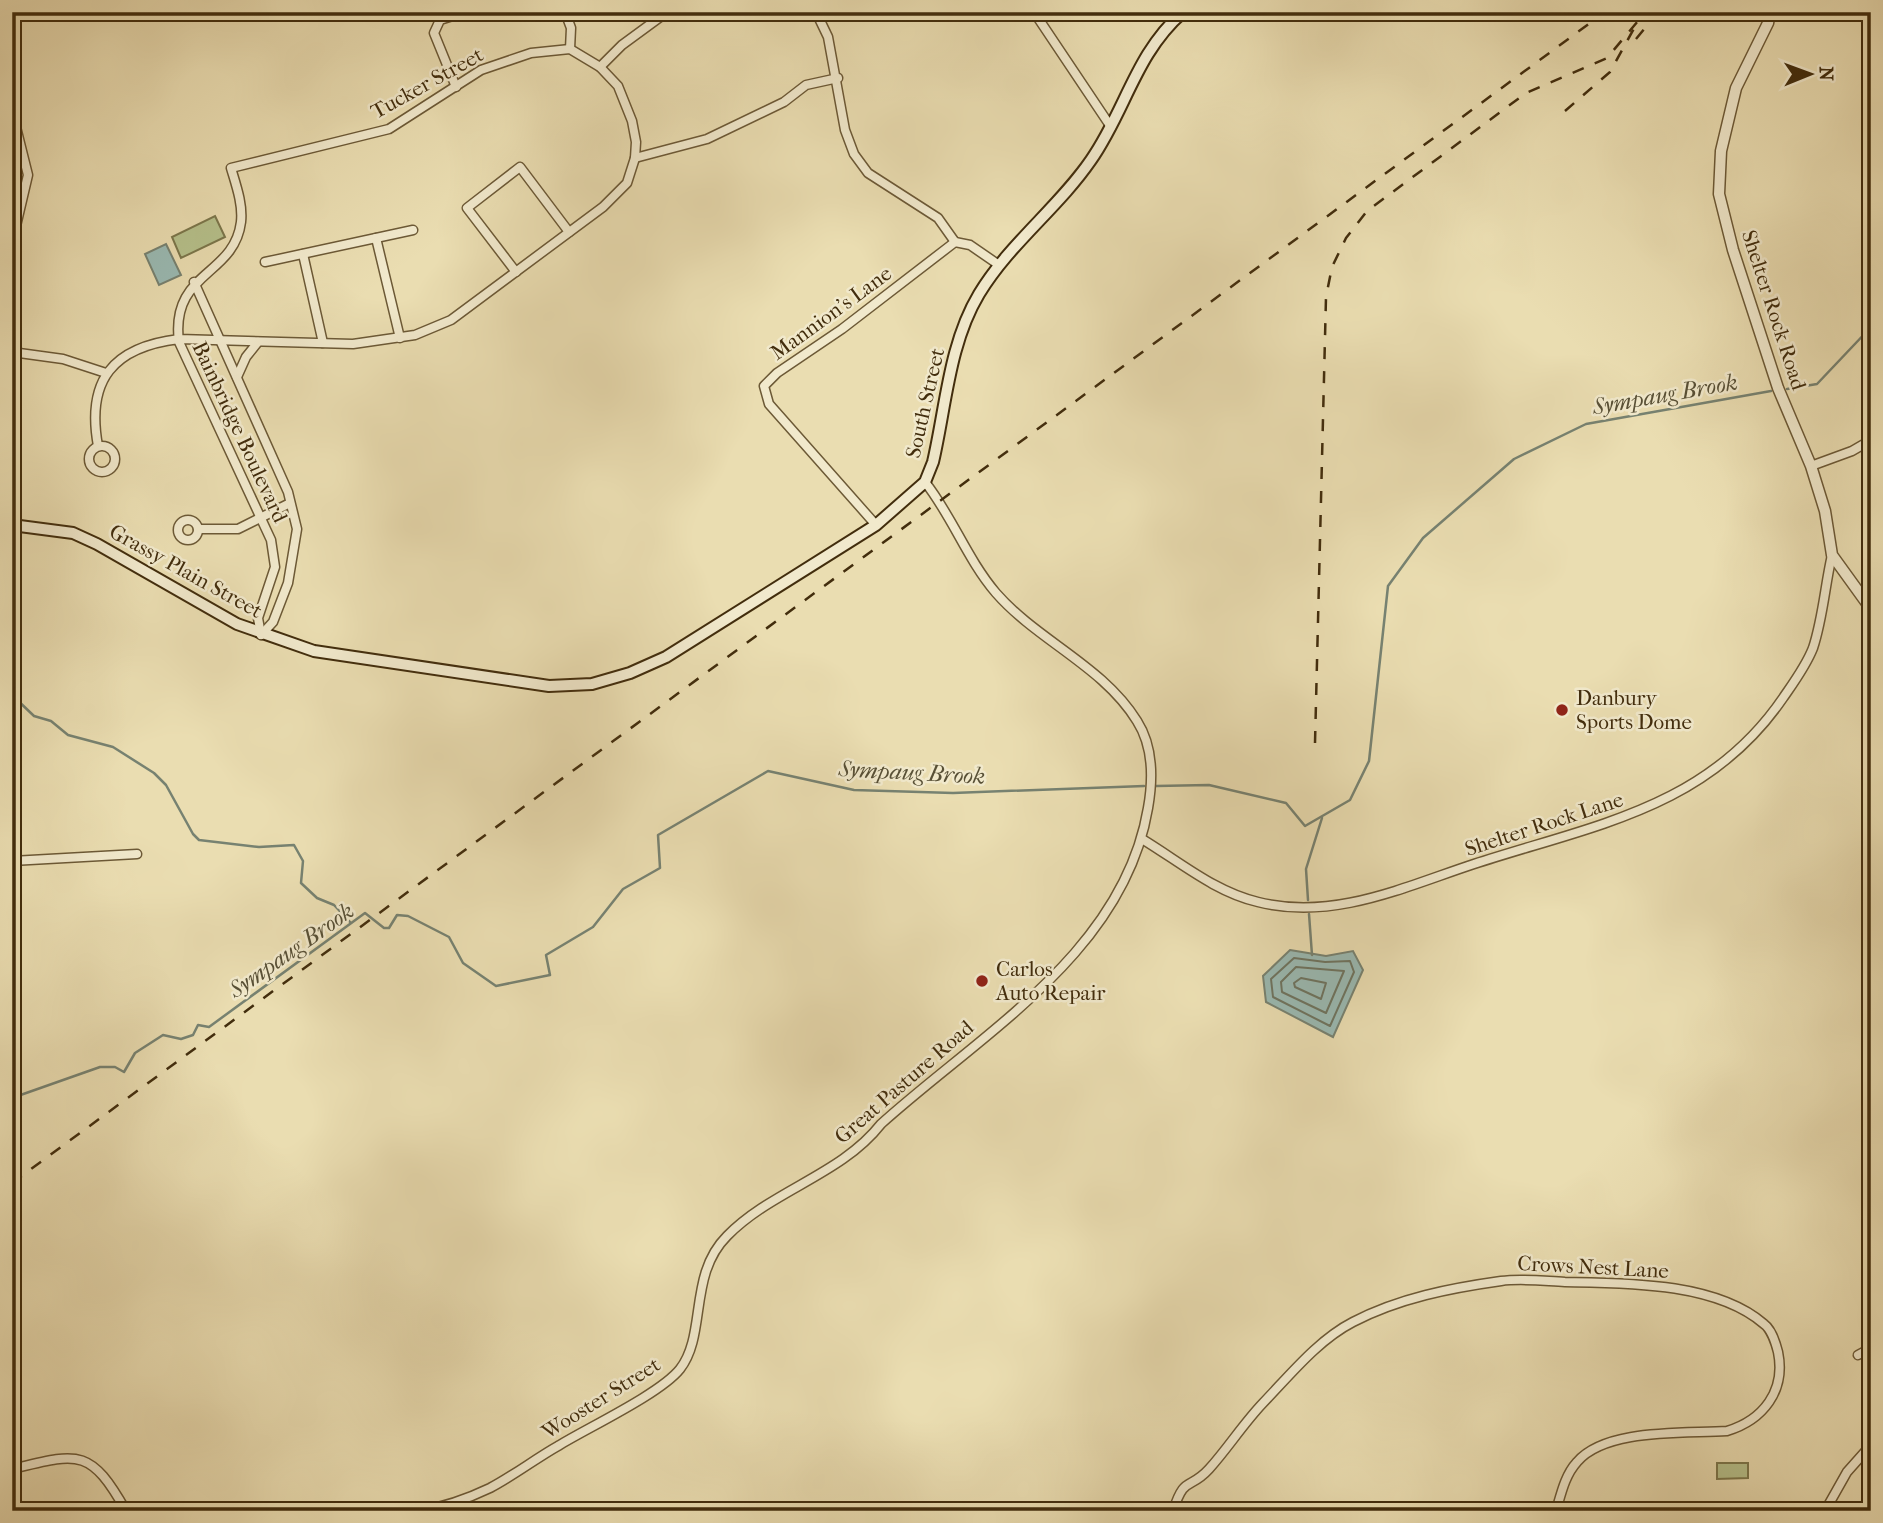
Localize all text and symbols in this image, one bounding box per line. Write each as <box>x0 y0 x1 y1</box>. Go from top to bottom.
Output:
north arrow <box>1774 38 1844 108</box>
street label: Tucker Street <box>367 42 488 124</box>
text: N <box>1815 66 1837 82</box>
street label: Shelter Rock Road <box>1737 227 1811 394</box>
street label: Mannion's Lane <box>766 261 896 365</box>
street label: Bainbridge Boulevard <box>187 338 293 527</box>
street label: South Street <box>901 345 949 460</box>
water label: Sympaug Brook <box>1589 368 1740 421</box>
street label: Grassy Plain Street <box>105 519 267 623</box>
place label: Danbury Sports Dome <box>1576 686 1692 734</box>
marker: Danbury Sports Dome <box>1554 702 1570 718</box>
water label: Sympaug Brook <box>837 755 986 790</box>
street label: Shelter Rock Lane <box>1462 787 1626 861</box>
water label: Sympaug Brook <box>223 897 359 1004</box>
place label: Carlos Auto Repair <box>995 957 1106 1005</box>
marker: Carlos Auto Repair <box>974 973 990 989</box>
street label: Great Pasture Road <box>830 1015 979 1149</box>
street label: Crows Nest Lane <box>1517 1251 1669 1283</box>
street label: Wooster Street <box>537 1352 665 1444</box>

